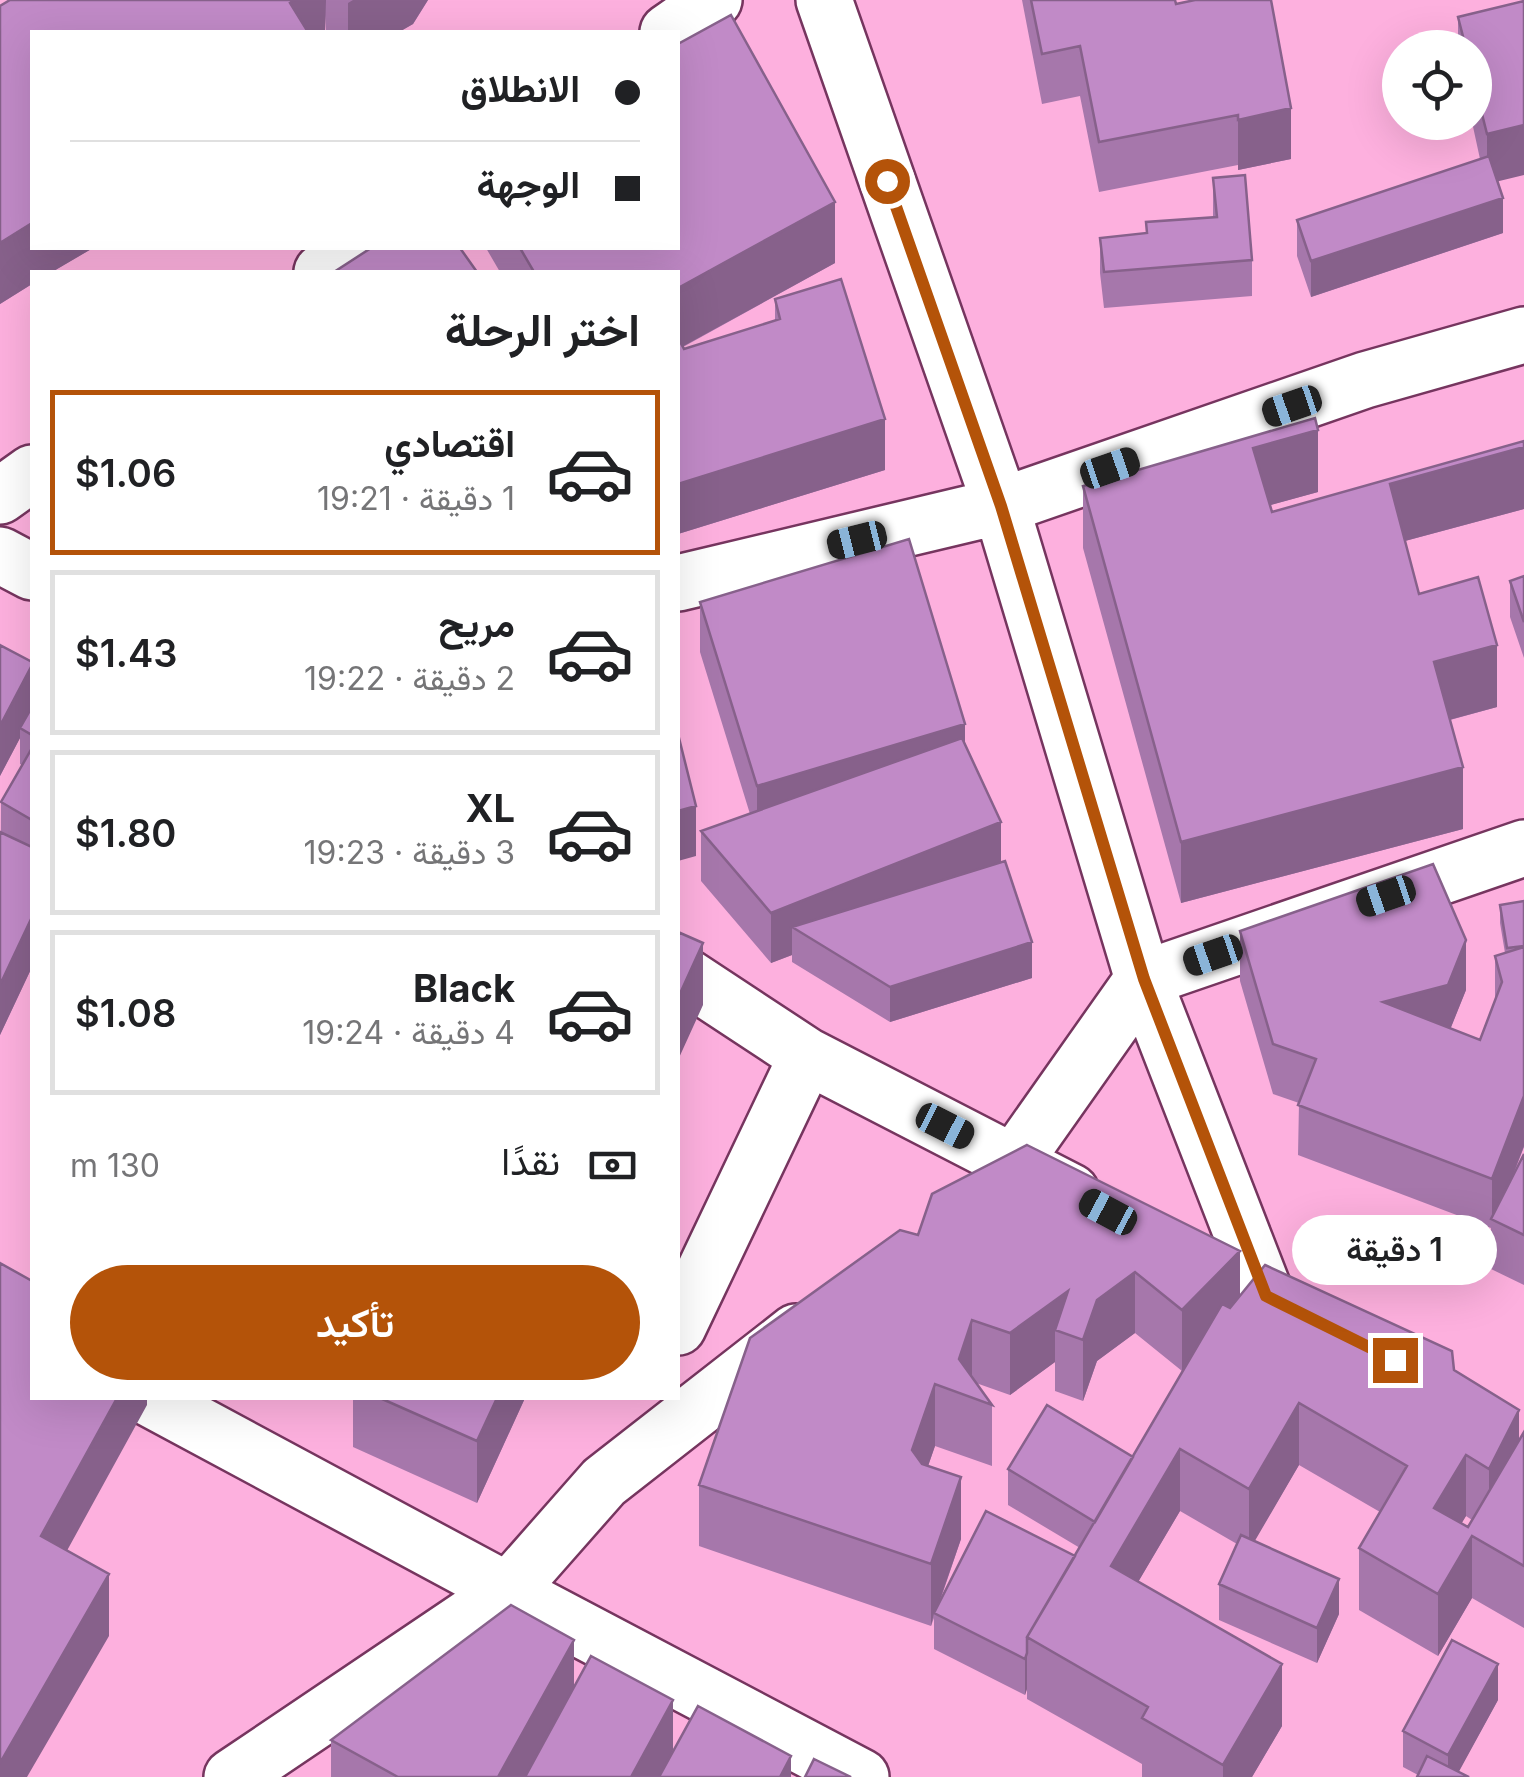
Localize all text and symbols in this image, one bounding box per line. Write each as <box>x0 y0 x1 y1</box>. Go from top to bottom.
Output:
map controls <box>1382 30 1492 140</box>
button: locate <box>1382 30 1492 140</box>
text: الانطلاق <box>461 65 580 111</box>
route start <box>865 159 910 204</box>
text: الوجهة <box>477 161 580 207</box>
text: اختر الرحلة <box>445 302 640 357</box>
car <box>1259 382 1325 430</box>
text: اقتصادي <box>384 420 515 466</box>
icon: car <box>545 428 635 518</box>
car <box>1077 444 1143 492</box>
text: $1.06 <box>75 450 176 496</box>
text: 1 دقيقة · 19:21 <box>317 479 515 518</box>
car <box>824 518 890 562</box>
text: مريح <box>439 600 515 646</box>
icon: car <box>545 608 635 698</box>
text: $1.43 <box>75 630 177 676</box>
text: 2 دقيقة · 19:22 <box>304 659 515 698</box>
text: XL <box>465 785 515 831</box>
icon: car <box>545 788 635 878</box>
text: $1.80 <box>75 810 176 856</box>
text: 3 دقيقة · 19:23 <box>304 833 515 872</box>
car <box>1353 872 1419 920</box>
car <box>1180 931 1246 979</box>
text: Black <box>413 965 515 1011</box>
icon: car <box>545 968 635 1058</box>
text: $1.08 <box>75 990 176 1036</box>
text: 4 دقيقة · 19:24 <box>302 1013 515 1052</box>
car <box>911 1099 979 1153</box>
text: نقدًا <box>501 1138 560 1184</box>
icon: cash <box>585 1138 640 1193</box>
text: 130 m <box>70 1146 160 1185</box>
car <box>1074 1185 1142 1239</box>
callout: 1 دقيقة <box>1292 1215 1498 1285</box>
text: 1 دقيقة <box>1346 1230 1443 1269</box>
button: تأكيد <box>70 1265 640 1380</box>
route end <box>1373 1338 1418 1383</box>

